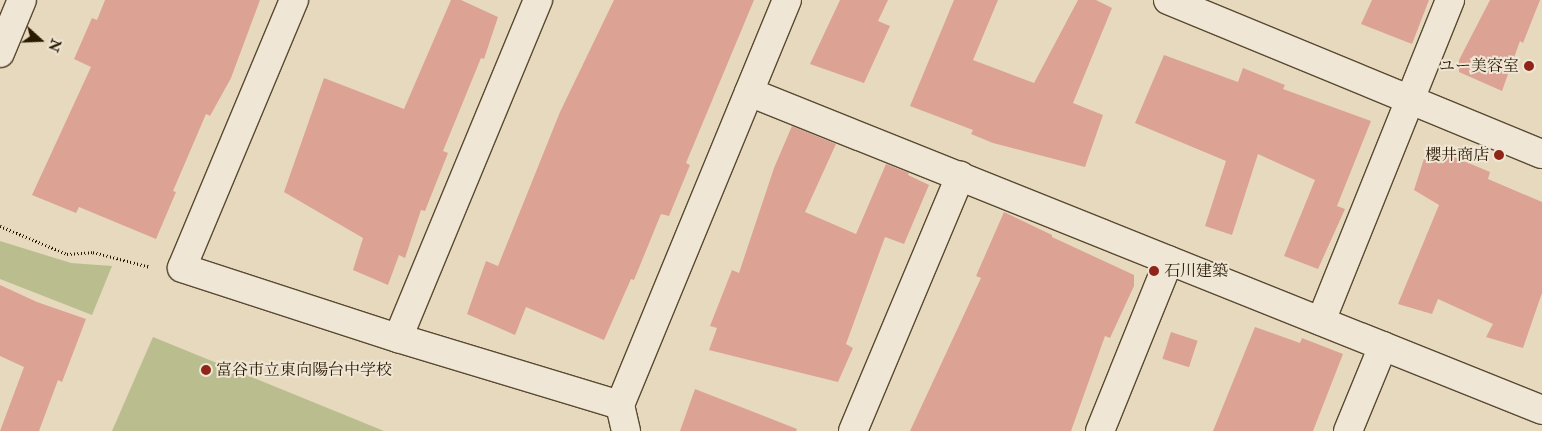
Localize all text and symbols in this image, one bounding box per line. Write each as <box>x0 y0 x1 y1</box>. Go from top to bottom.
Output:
north arrow <box>15 15 65 65</box>
text: N <box>44 36 65 54</box>
place label: ユー美容室 <box>1439 56 1519 76</box>
marker: ユー美容室 <box>1523 60 1535 72</box>
place label: 櫻井商店 <box>1425 145 1489 165</box>
marker: 櫻井商店 <box>1493 149 1505 161</box>
place label: 石川建築 <box>1164 261 1228 281</box>
marker: 石川建築 <box>1148 265 1160 277</box>
place label: 富谷市立東向陽台中学校 <box>216 360 392 380</box>
marker: 富谷市立東向陽台中学校 <box>200 364 212 376</box>

